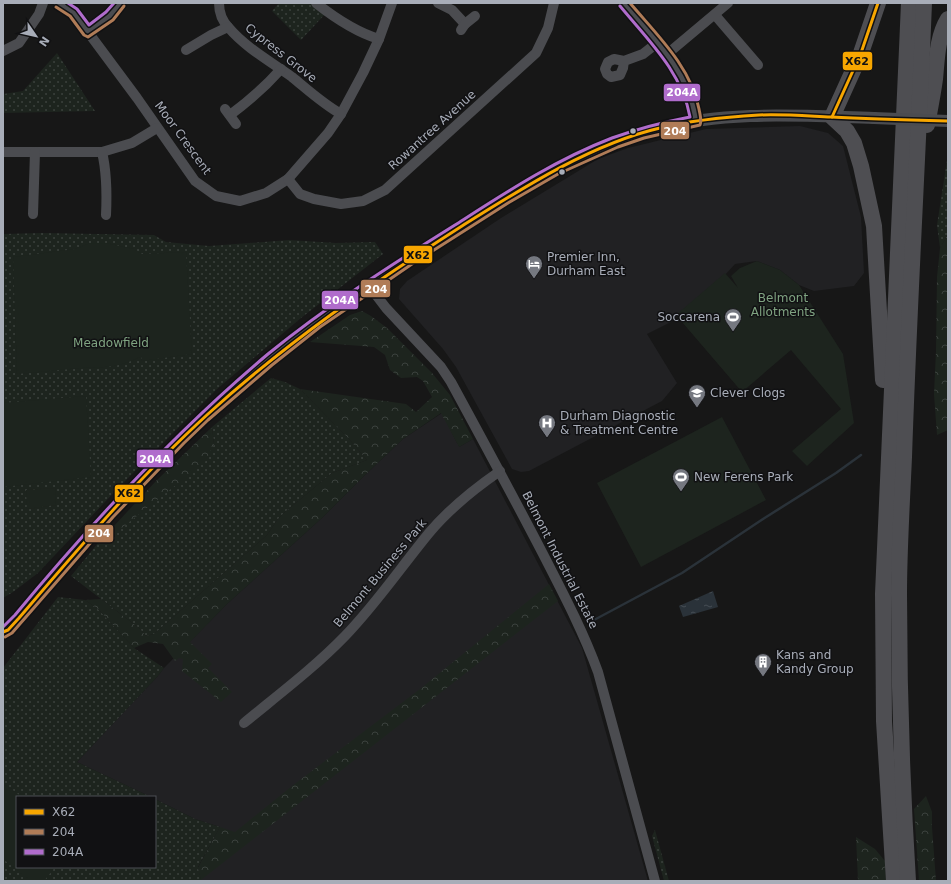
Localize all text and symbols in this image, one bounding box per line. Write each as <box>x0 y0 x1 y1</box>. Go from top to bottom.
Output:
north arrow <box>16 16 56 56</box>
street label: Cypress Grove <box>242 21 320 85</box>
text: N <box>36 34 52 49</box>
line badge: X62 <box>842 51 873 71</box>
text: X62 <box>845 55 869 68</box>
line badge: 204A <box>663 83 701 102</box>
text: 204A <box>666 86 698 99</box>
street label: Rowantree Avenue <box>386 87 478 173</box>
street label: Moor Crescent <box>152 99 214 177</box>
line badge: 204 <box>660 121 690 140</box>
text: 204 <box>664 125 687 138</box>
unlabelled marker <box>628 126 638 136</box>
unlabelled marker <box>557 167 567 177</box>
line badge: X62 <box>403 245 433 264</box>
text: X62 <box>406 249 430 262</box>
place label: Premier Inn, Durham East <box>547 250 625 278</box>
hotel icon: Premier Inn, Durham East <box>524 254 544 279</box>
line badge: 204 <box>360 279 391 298</box>
text: 204 <box>365 283 388 296</box>
line badge: 204A <box>321 290 359 310</box>
park label: Belmont Allotments <box>751 291 815 319</box>
text: 204A <box>324 294 356 307</box>
sports icon: Soccarena <box>723 307 743 332</box>
place label: Soccarena <box>657 310 720 324</box>
park label: Meadowfield <box>73 336 149 350</box>
school or university icon: Clever Clogs <box>687 383 707 408</box>
place label: Clever Clogs <box>710 386 785 400</box>
place label: Durham Diagnostic & Treatment Centre <box>560 409 678 437</box>
hospital icon: Durham Diagnostic & Treatment Centre <box>537 413 557 438</box>
line badge: 204A <box>136 449 174 468</box>
text: 204A <box>139 453 171 466</box>
sports icon: New Ferens Park <box>671 467 691 492</box>
place label: New Ferens Park <box>694 470 793 484</box>
line badge: X62 <box>114 484 144 503</box>
text: X62 <box>117 487 141 500</box>
street label: Belmont Industrial Estate <box>519 489 601 631</box>
street label: Belmont Business Park <box>331 516 429 630</box>
line badge: 204 <box>84 524 114 543</box>
text: 204 <box>88 527 111 540</box>
place label: Kans and Kandy Group <box>776 648 854 676</box>
building icon: Kans and Kandy Group <box>753 652 773 677</box>
legend <box>16 796 156 868</box>
text: X62 <box>52 805 76 819</box>
text: 204 <box>52 825 75 839</box>
text: 204A <box>52 845 84 859</box>

